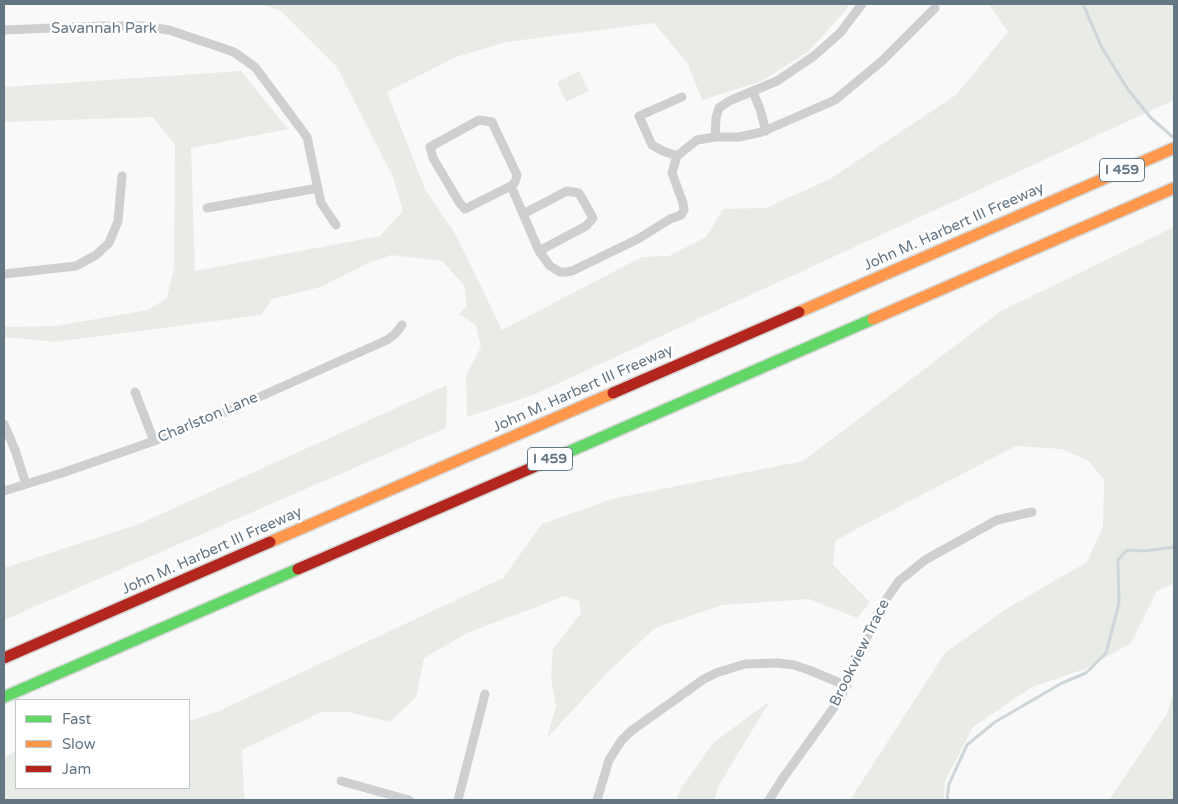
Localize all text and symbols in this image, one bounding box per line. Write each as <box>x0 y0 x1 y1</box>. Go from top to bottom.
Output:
street label: Savannah Park <box>51 20 157 38</box>
road number: I 459 <box>1100 158 1144 182</box>
street label: John M. Harbert III Freeway <box>861 179 1047 275</box>
street label: John M. Harbert III Freeway <box>490 341 676 437</box>
street label: Charlston Lane <box>155 389 261 447</box>
road number: I 459 <box>528 448 572 470</box>
street label: John M. Harbert III Freeway <box>119 503 305 599</box>
street label: Brookview Trace <box>826 597 894 709</box>
legend <box>15 699 190 789</box>
text: Fast <box>62 710 91 728</box>
text: Slow <box>62 735 96 753</box>
text: Jam <box>62 760 91 778</box>

